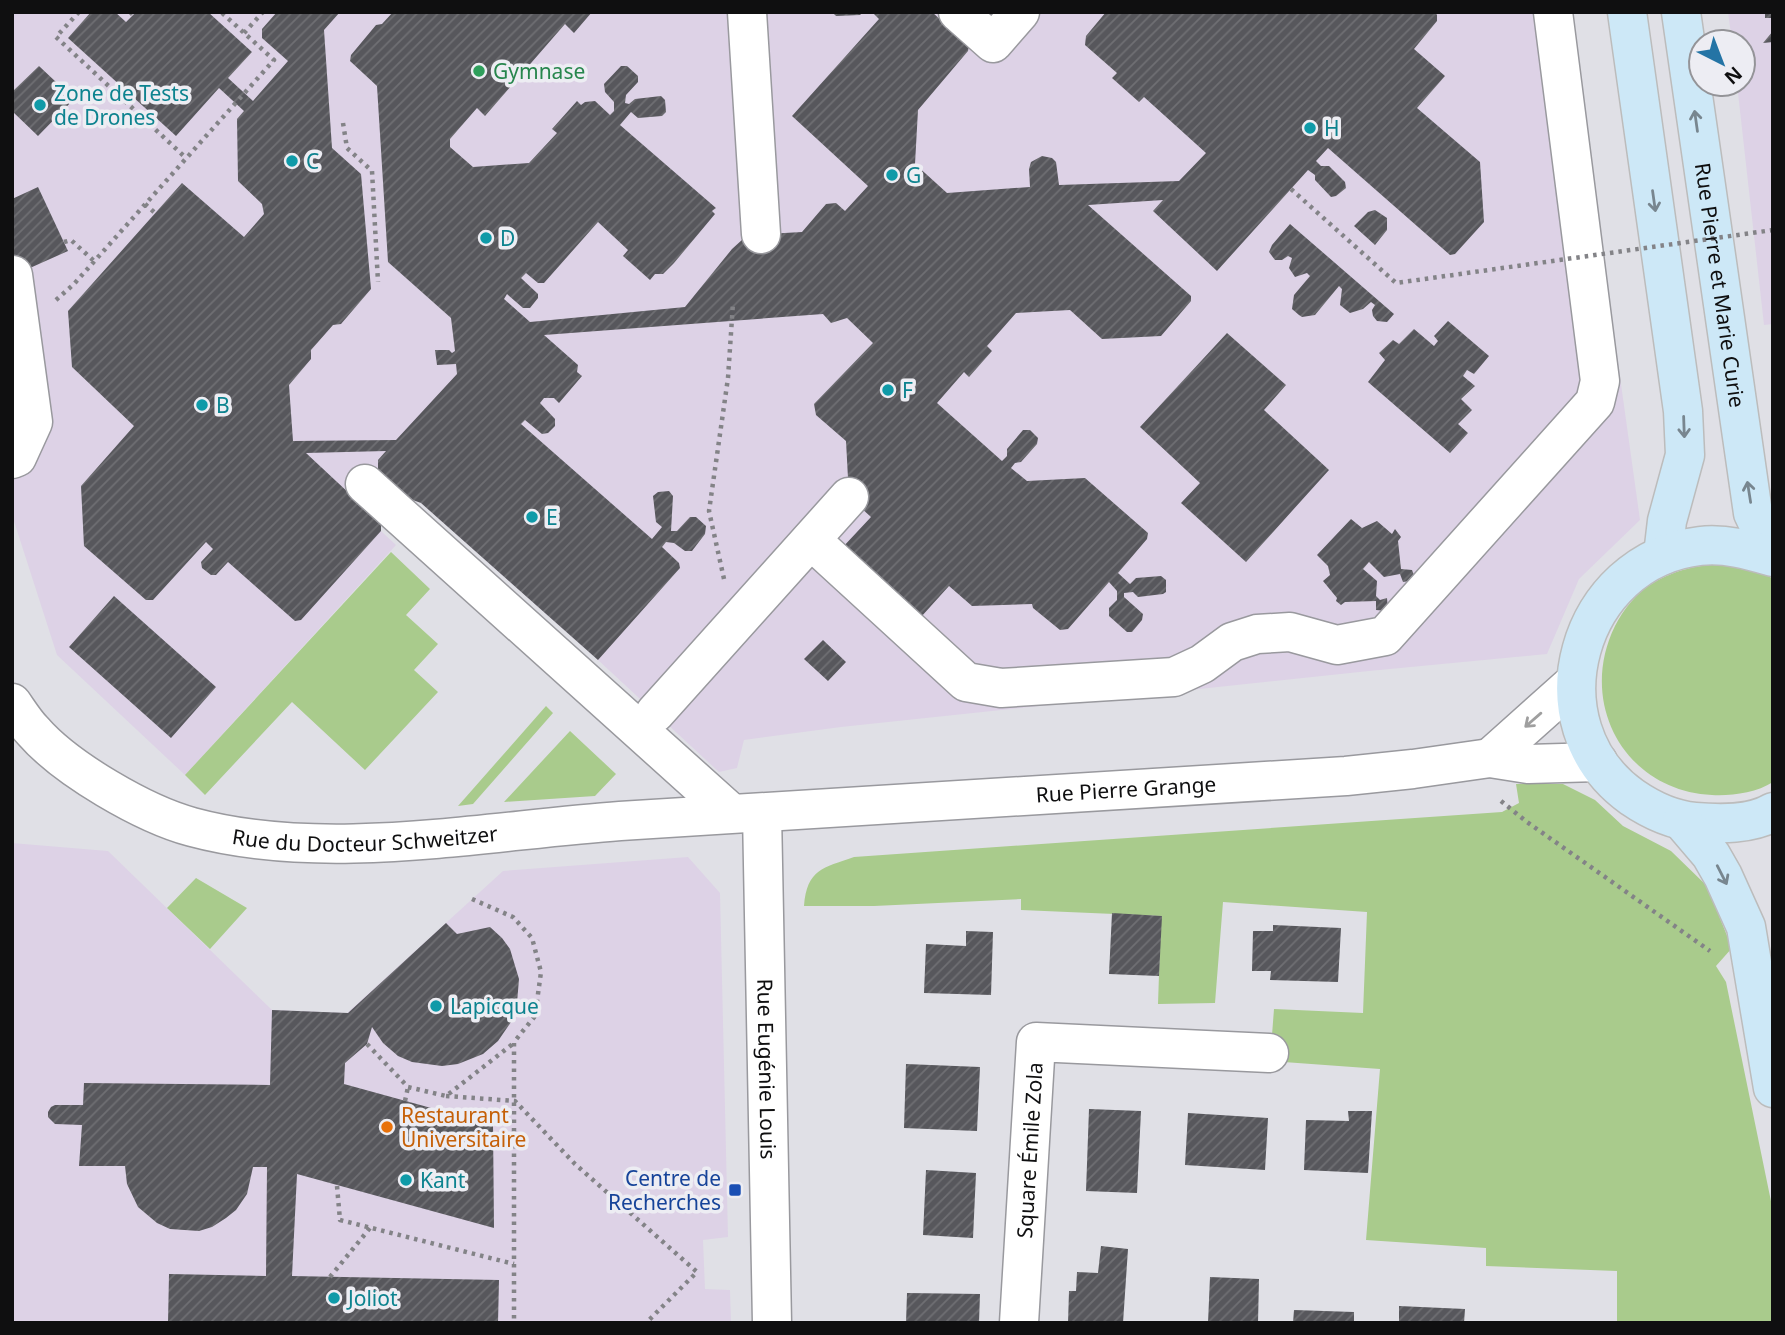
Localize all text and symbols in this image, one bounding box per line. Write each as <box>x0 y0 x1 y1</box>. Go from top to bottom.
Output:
north arrow <box>1687 28 1757 98</box>
place label: Gymnase <box>493 57 585 85</box>
text: N <box>1719 61 1748 90</box>
marker: Gymnase <box>471 63 487 79</box>
place label: Zone de Tests de Drones <box>54 79 189 131</box>
marker: Zone de Tests de Drones <box>32 97 48 113</box>
one-way arrow <box>1690 110 1703 133</box>
place label: H <box>1324 114 1340 142</box>
marker: H <box>1302 120 1318 136</box>
place label: C <box>306 147 319 175</box>
marker: C <box>284 153 300 169</box>
place label: G <box>906 161 921 189</box>
street label: Rue Pierre et Marie Curie <box>1689 161 1752 409</box>
marker: G <box>884 167 900 183</box>
one-way arrow <box>1647 189 1660 212</box>
place label: D <box>500 224 515 252</box>
marker: D <box>478 230 494 246</box>
place label: F <box>902 376 913 404</box>
marker: F <box>880 382 896 398</box>
place label: B <box>216 391 230 419</box>
marker: B <box>194 397 210 413</box>
one-way arrow <box>1677 415 1690 438</box>
one-way arrow <box>1743 481 1756 504</box>
place label: E <box>546 503 558 531</box>
marker: E <box>524 509 540 525</box>
one-way arrow <box>1524 712 1542 728</box>
street label: Rue Pierre Grange <box>1035 770 1217 808</box>
street label: Rue du Docteur Schweitzer <box>230 819 499 858</box>
one-way arrow <box>1716 864 1729 885</box>
street label: Rue Eugénie Louis <box>751 978 783 1160</box>
place label: Lapicque <box>450 992 539 1020</box>
marker: Lapicque <box>428 998 444 1014</box>
street label: Square Émile Zola <box>1010 1062 1049 1239</box>
place label: Restaurant Universitaire <box>401 1101 526 1153</box>
marker: Restaurant Universitaire <box>379 1119 395 1135</box>
place label: Centre de Recherches <box>608 1164 721 1216</box>
place label: Kant <box>420 1166 466 1194</box>
marker: Kant <box>398 1172 414 1188</box>
marker: Centre de Recherches <box>727 1182 743 1198</box>
place label: Joliot <box>346 1284 398 1312</box>
marker: Joliot <box>326 1290 342 1306</box>

